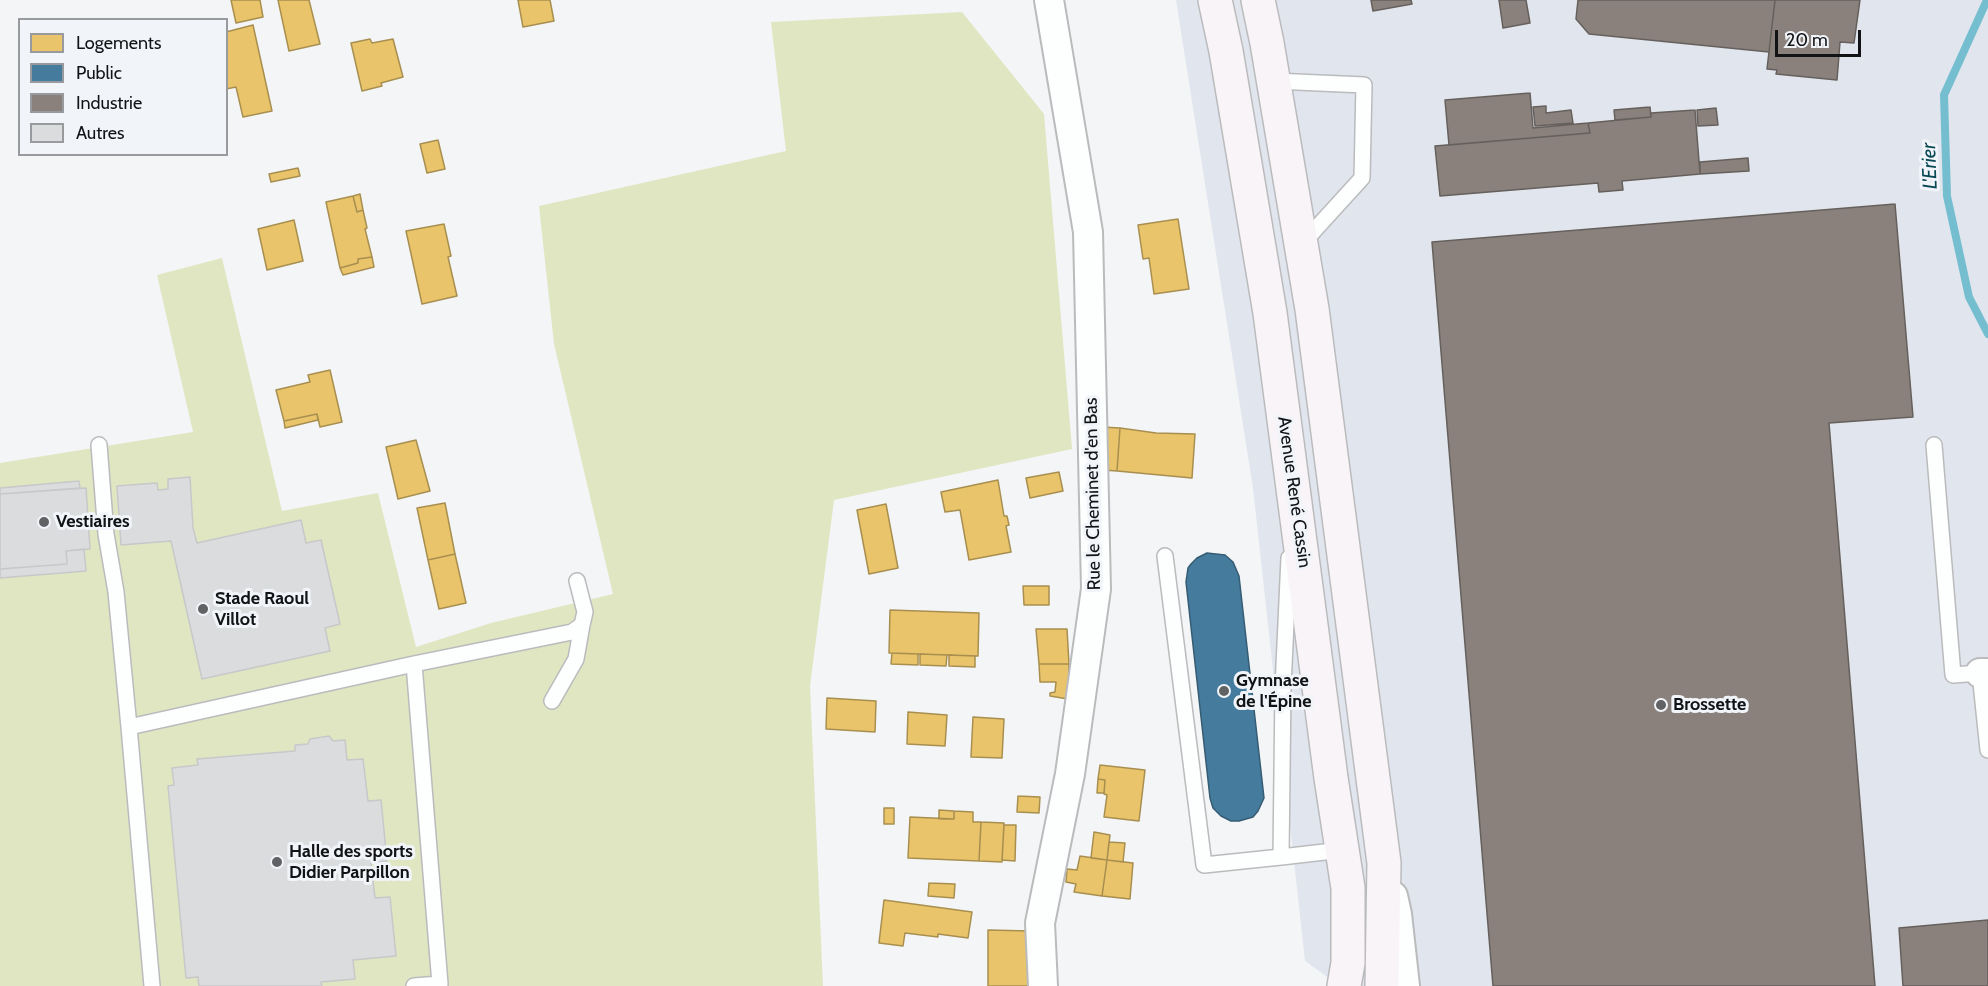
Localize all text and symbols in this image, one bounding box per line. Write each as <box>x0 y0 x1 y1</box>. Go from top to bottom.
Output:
legend <box>18 18 228 156</box>
scale bar <box>1778 18 1864 56</box>
text: 20 m <box>1786 29 1828 51</box>
text: Logements <box>76 32 161 54</box>
text: Public <box>76 62 122 84</box>
text: Industrie <box>76 92 142 114</box>
text: Autres <box>76 122 125 144</box>
water label: L'Erier <box>1917 142 1943 190</box>
street label: Rue le Cheminet d'en Bas <box>1081 397 1105 591</box>
street label: Avenue René Cassin <box>1273 415 1315 569</box>
place label: Vestiaires <box>56 511 130 533</box>
marker: Vestiaires <box>37 515 51 529</box>
place label: Stade Raoul Villot <box>215 588 309 630</box>
marker: Stade Raoul Villot <box>196 602 210 616</box>
place label: Gymnase de l'Épine <box>1236 670 1311 712</box>
marker: Gymnase de l'Épine <box>1217 684 1231 698</box>
place label: Brossette <box>1673 694 1746 716</box>
marker: Brossette <box>1654 698 1668 712</box>
place label: Halle des sports Didier Parpillon <box>289 841 413 884</box>
marker: Halle des sports Didier Parpillon <box>270 855 284 869</box>

